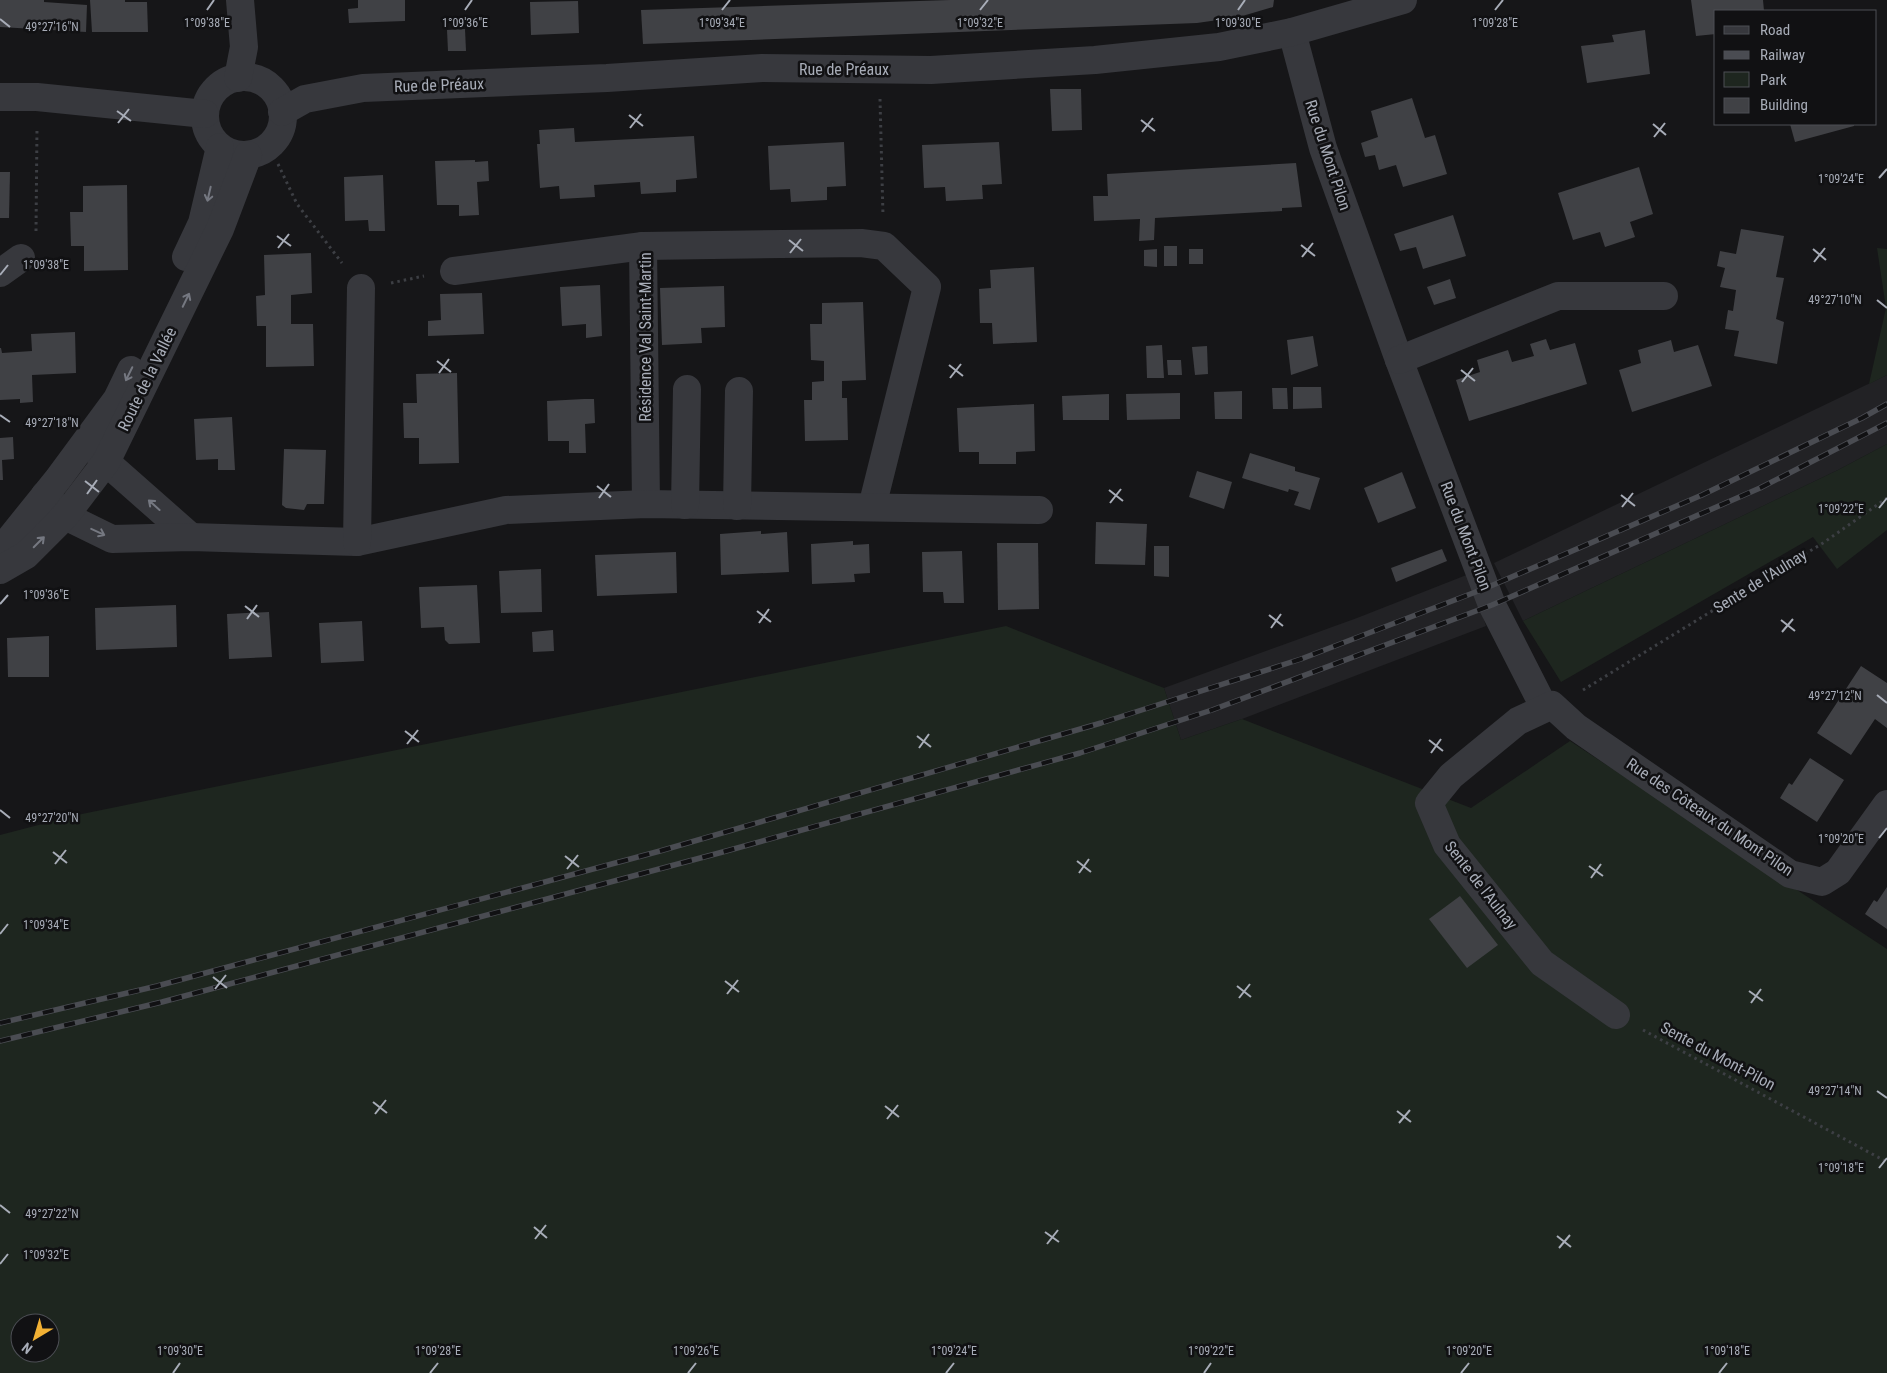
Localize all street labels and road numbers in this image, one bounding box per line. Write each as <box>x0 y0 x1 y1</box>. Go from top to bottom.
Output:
street label: Rue de Préaux <box>799 60 889 79</box>
street label: Rue de Préaux <box>394 74 484 96</box>
street label: Rue du Mont Pilon <box>1301 97 1355 213</box>
street label: Résidence Val Saint-Martin <box>636 252 655 422</box>
street label: Route de la Vallée <box>114 324 180 434</box>
street label: Rue du Mont Pilon <box>1437 479 1495 593</box>
street label: Sente de l'Aulnay <box>1710 545 1811 617</box>
street label: Rue des Côteaux du Mont Pilon <box>1623 754 1797 880</box>
street label: Sente de l'Aulnay <box>1441 837 1522 933</box>
street label: Sente du Mont-Pilon <box>1657 1018 1779 1094</box>

